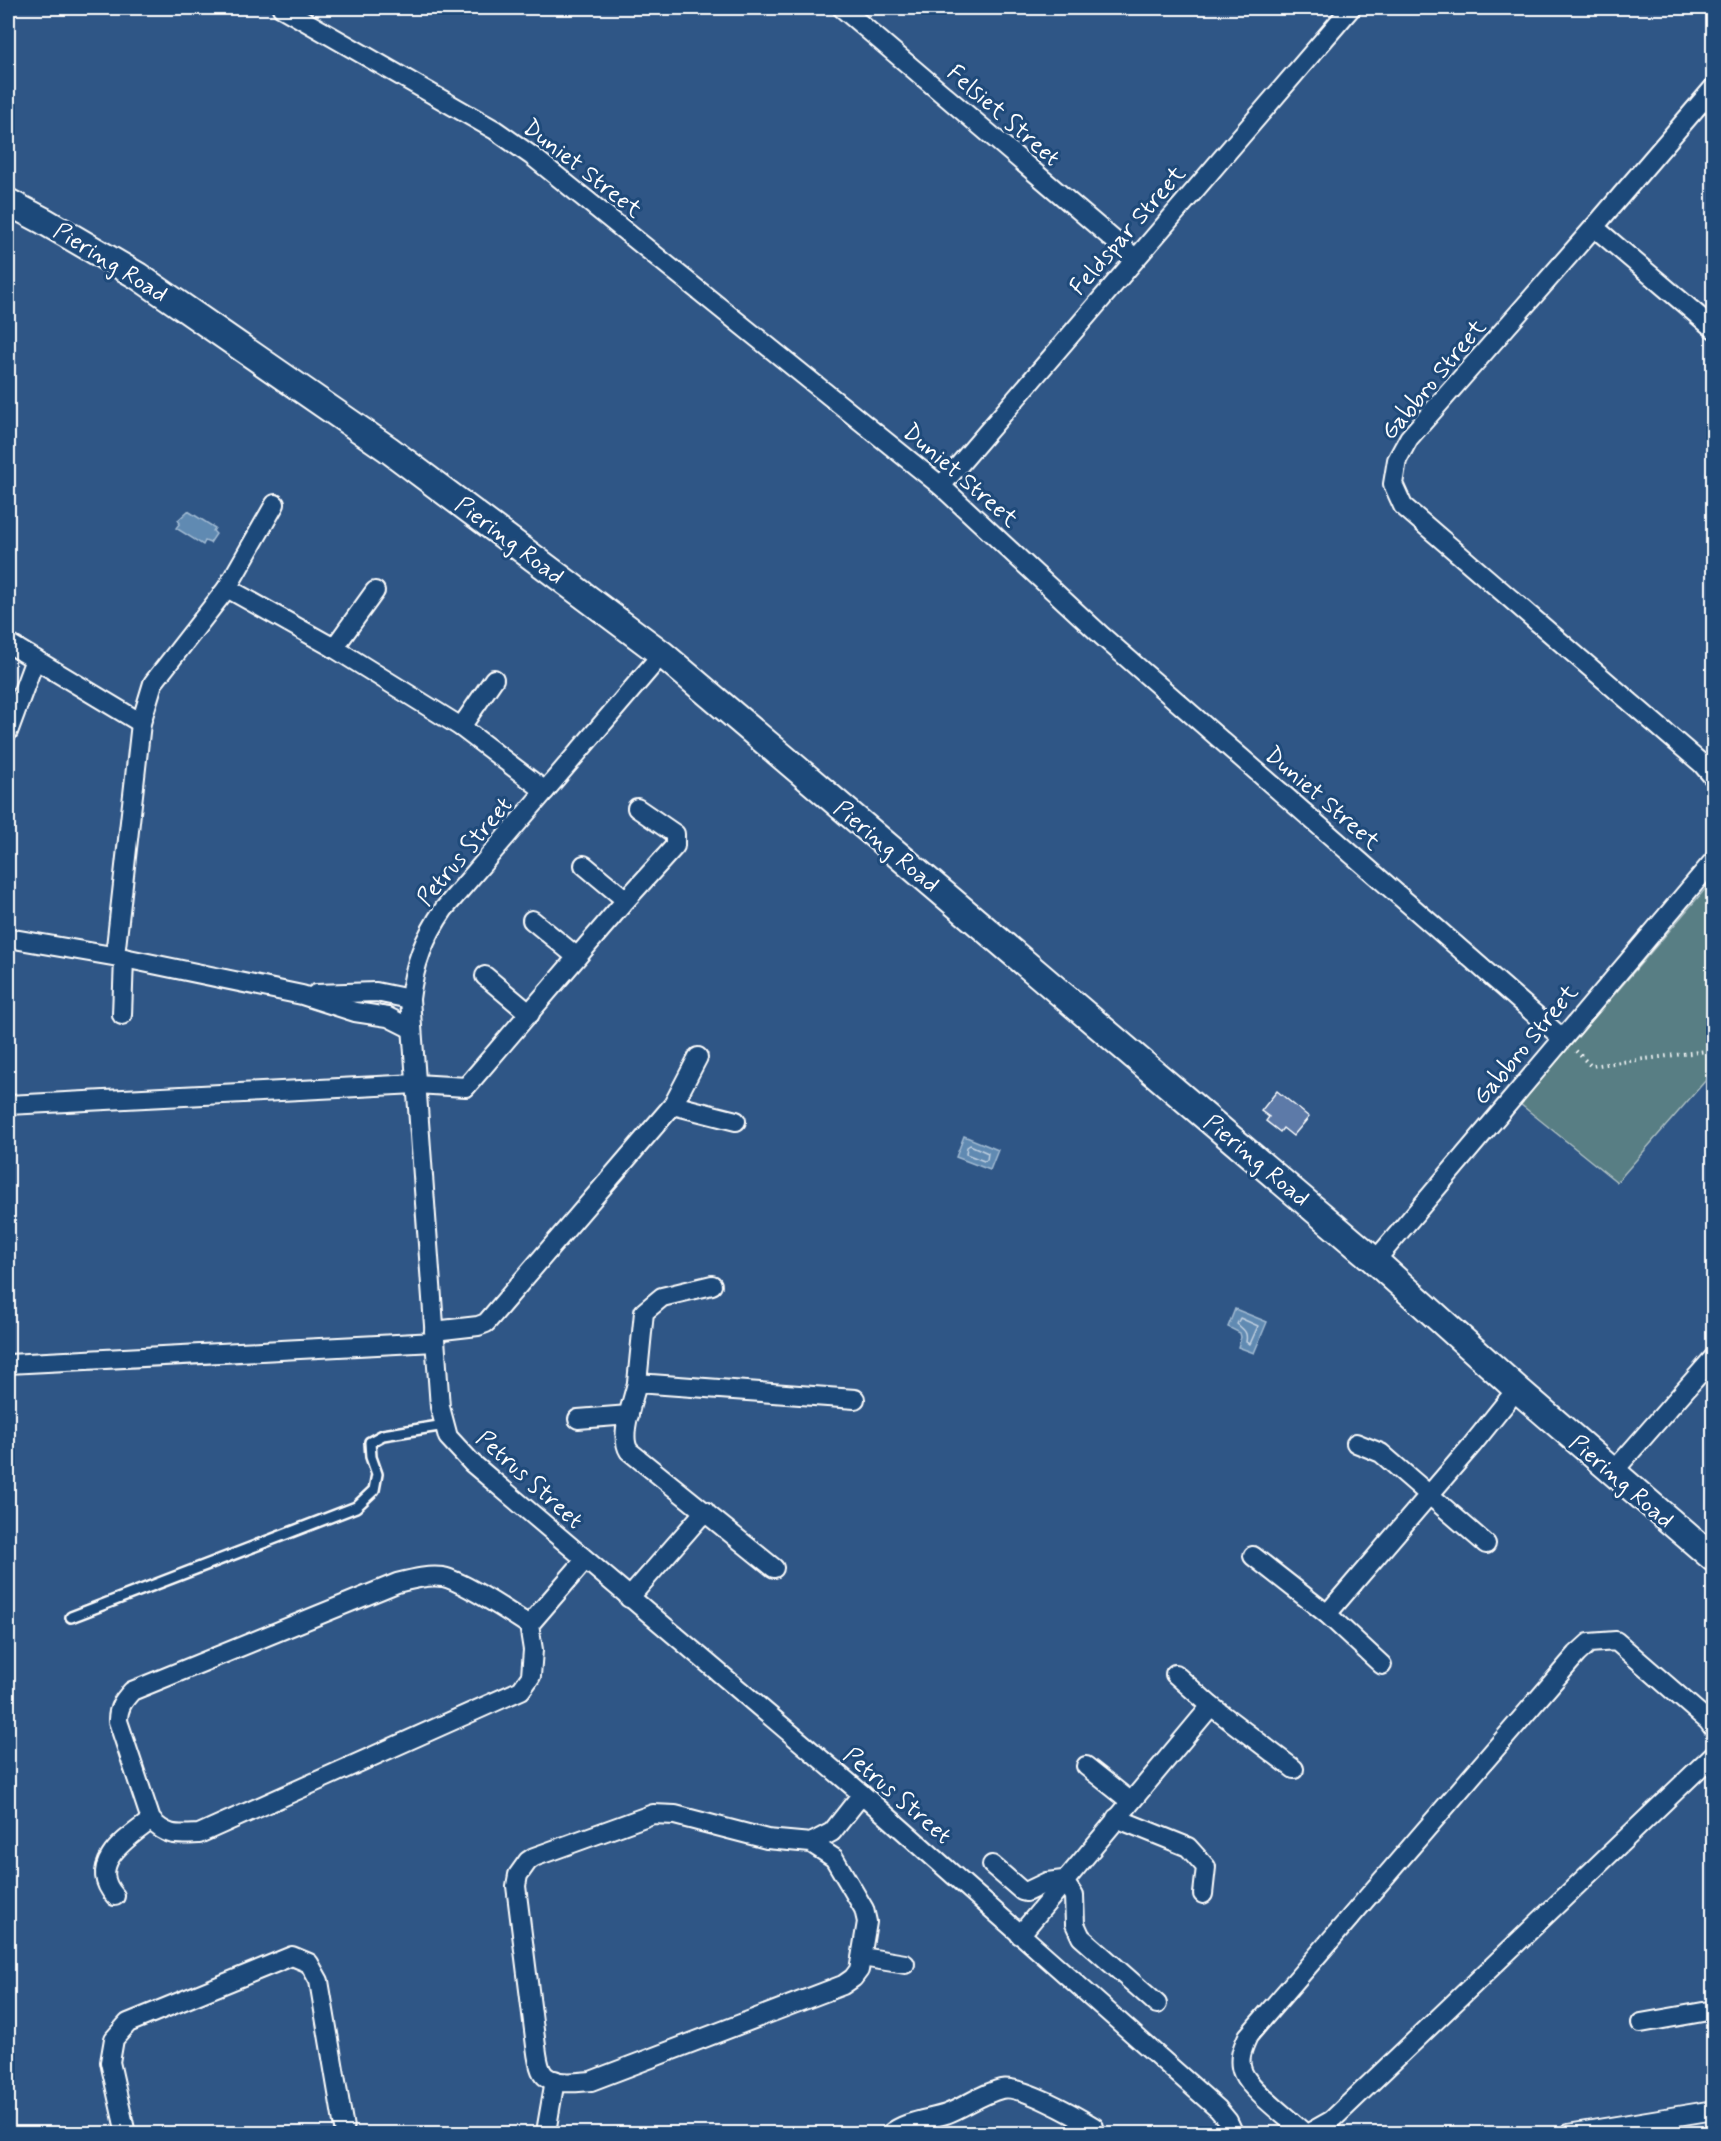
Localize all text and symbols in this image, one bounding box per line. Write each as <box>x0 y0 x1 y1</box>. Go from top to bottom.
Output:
street label: Felsiet Street <box>940 58 1066 174</box>
street label: Duniet Street <box>516 113 648 226</box>
street label: Feldspar Street <box>1063 160 1193 302</box>
street label: Piering Road <box>47 216 173 311</box>
street label: Gabbro Street <box>1375 313 1494 447</box>
street label: Duniet Street <box>896 417 1024 535</box>
street label: Piering Road <box>448 490 570 592</box>
street label: Duniet Street <box>1258 740 1386 858</box>
street label: Petrus Street <box>410 791 520 913</box>
street label: Piering Road <box>827 794 945 900</box>
street label: Gabbro Street <box>1467 978 1586 1112</box>
street label: Piering Road <box>1197 1108 1315 1214</box>
street label: Petrus Street <box>469 1424 589 1536</box>
street label: Piering Road <box>1562 1428 1680 1536</box>
street label: Petrus Street <box>836 1741 958 1852</box>

